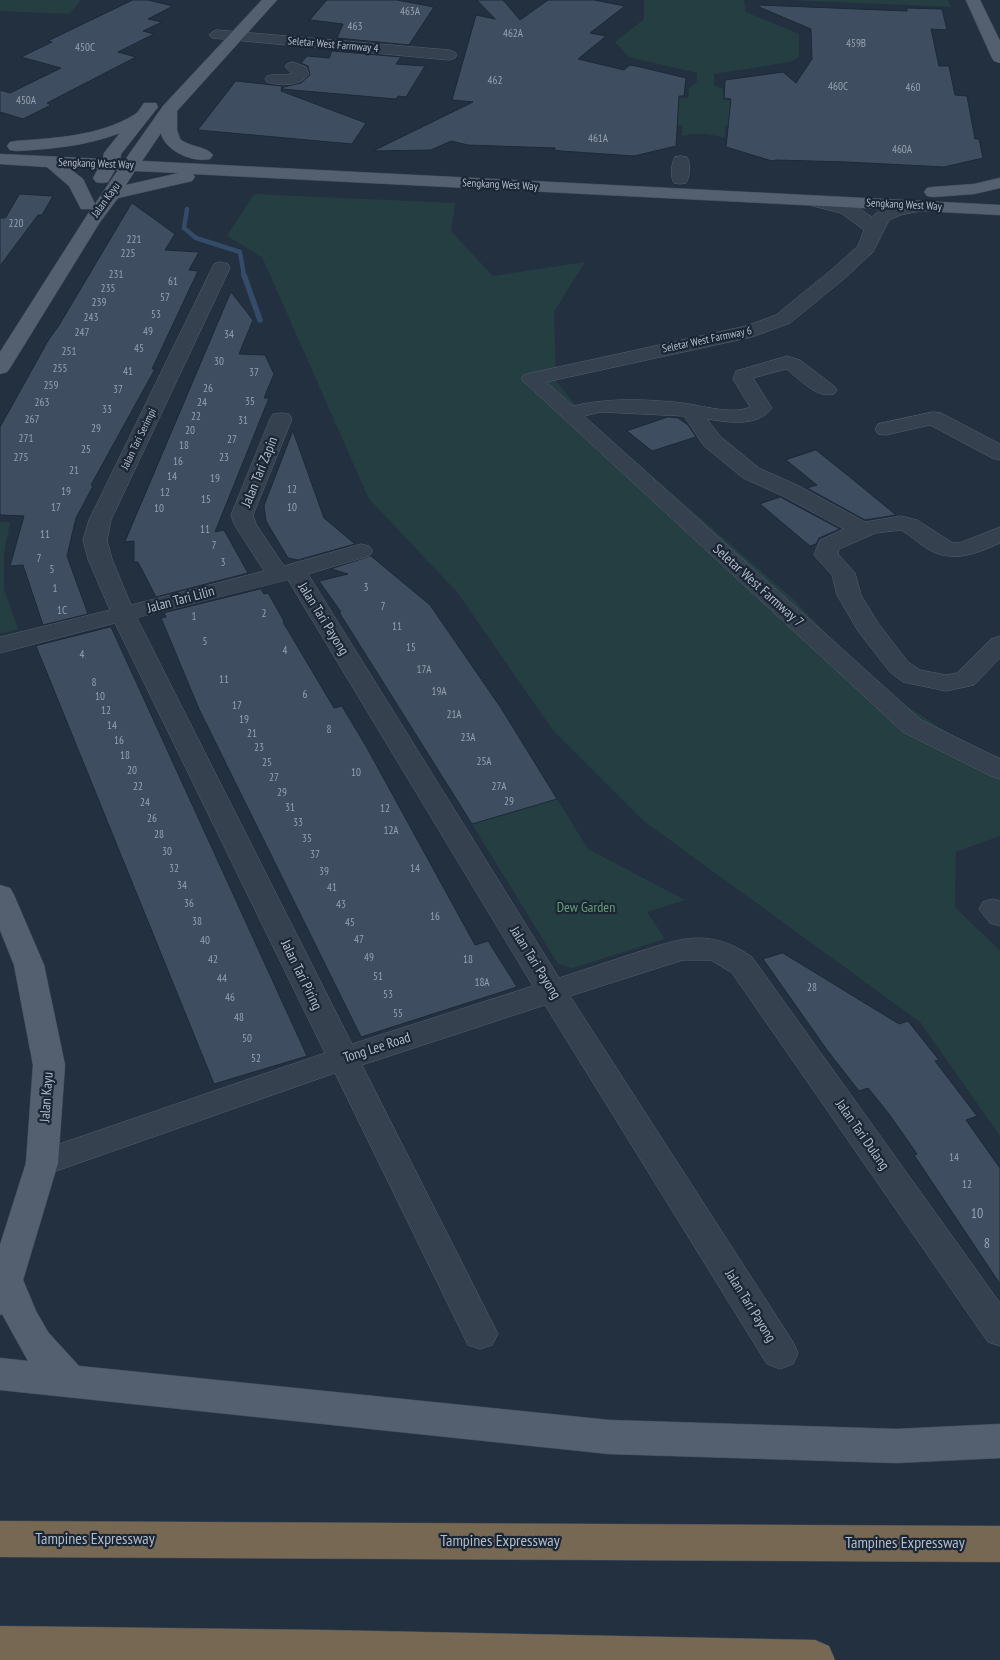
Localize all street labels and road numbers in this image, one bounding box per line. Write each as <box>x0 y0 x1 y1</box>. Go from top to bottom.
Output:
street label: Seletar West Farmway 4 <box>287 34 379 56</box>
street label: Sengkang West Way <box>58 156 134 172</box>
street label: Sengkang West Way <box>462 176 538 194</box>
street label: Jalan Kayu <box>89 180 123 220</box>
street label: Sengkang West Way <box>866 196 942 214</box>
street label: Seletar West Farmway 6 <box>661 324 753 356</box>
street label: Jalan Tari Serimpi <box>119 406 159 472</box>
street label: Jalan Tari Zapin <box>238 434 282 510</box>
street label: Seletar West Farmway 7 <box>709 541 807 631</box>
street label: Jalan Tari Payong <box>294 580 352 658</box>
street label: Jalan Tari Lilin <box>146 583 216 617</box>
street label: Jalan Tari Payong <box>506 924 564 1002</box>
street label: Jalan Tari Piring <box>277 937 325 1013</box>
street label: Tong Lee Road <box>341 1029 413 1067</box>
street label: Jalan Kayu <box>37 1071 57 1123</box>
street label: Jalan Tari Dulang <box>832 1097 892 1173</box>
street label: Jalan Tari Payong <box>721 1267 779 1345</box>
street label: Tampines Expressway <box>35 1529 155 1549</box>
street label: Tampines Expressway <box>440 1531 560 1551</box>
street label: Tampines Expressway <box>845 1533 965 1553</box>

